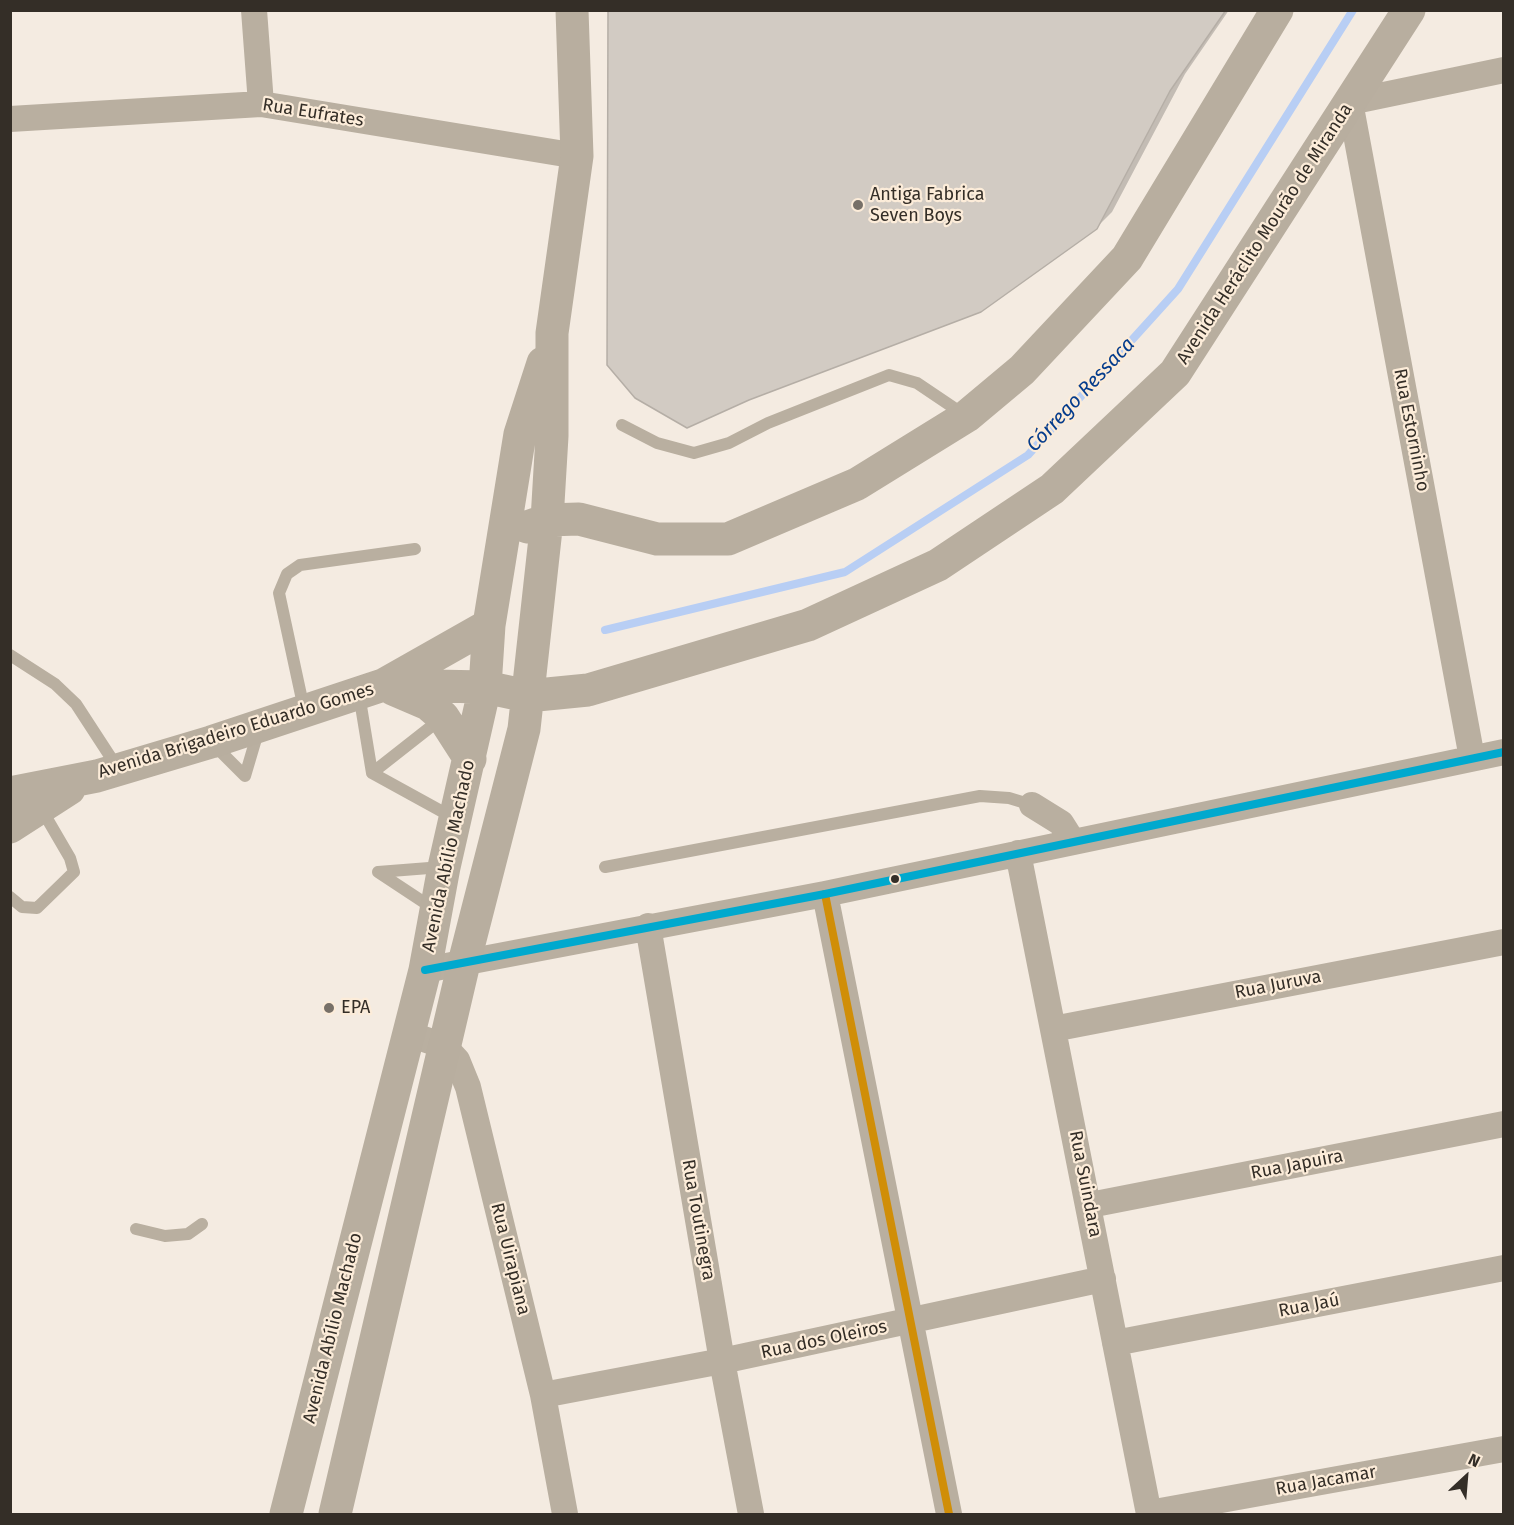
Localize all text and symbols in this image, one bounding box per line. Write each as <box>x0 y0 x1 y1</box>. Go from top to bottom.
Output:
street label: Rua Eufrates <box>261 94 365 132</box>
street label: Avenida Heráclito Mourão de Miranda <box>1172 100 1358 368</box>
place label: Antiga Fabrica Seven Boys <box>870 184 984 226</box>
marker: Antiga Fabrica Seven Boys <box>851 198 865 212</box>
water label: Córrego Ressaca <box>1022 333 1140 457</box>
street label: Rua Estorninho <box>1388 367 1434 493</box>
street label: Avenida Brigadeiro Eduardo Gomes <box>95 679 377 783</box>
street label: Avenida Abílio Machado <box>418 758 480 954</box>
unlabelled marker <box>889 873 901 885</box>
street label: Rua Juruva <box>1233 966 1323 1004</box>
place label: EPA <box>341 997 370 1019</box>
marker: EPA <box>322 1001 336 1015</box>
street label: Rua Suindara <box>1064 1129 1106 1239</box>
street label: Rua Japuira <box>1249 1145 1345 1185</box>
street label: Rua Toutinegra <box>677 1158 719 1282</box>
street label: Rua Uirapiana <box>486 1201 534 1317</box>
street label: Avenida Abílio Machado <box>299 1230 367 1426</box>
street label: Rua Jaú <box>1277 1290 1341 1322</box>
street label: Rua dos Oleiros <box>759 1316 889 1364</box>
north arrow <box>1436 1447 1496 1507</box>
text: N <box>1465 1450 1483 1471</box>
street label: Rua Jacamar <box>1274 1462 1378 1500</box>

